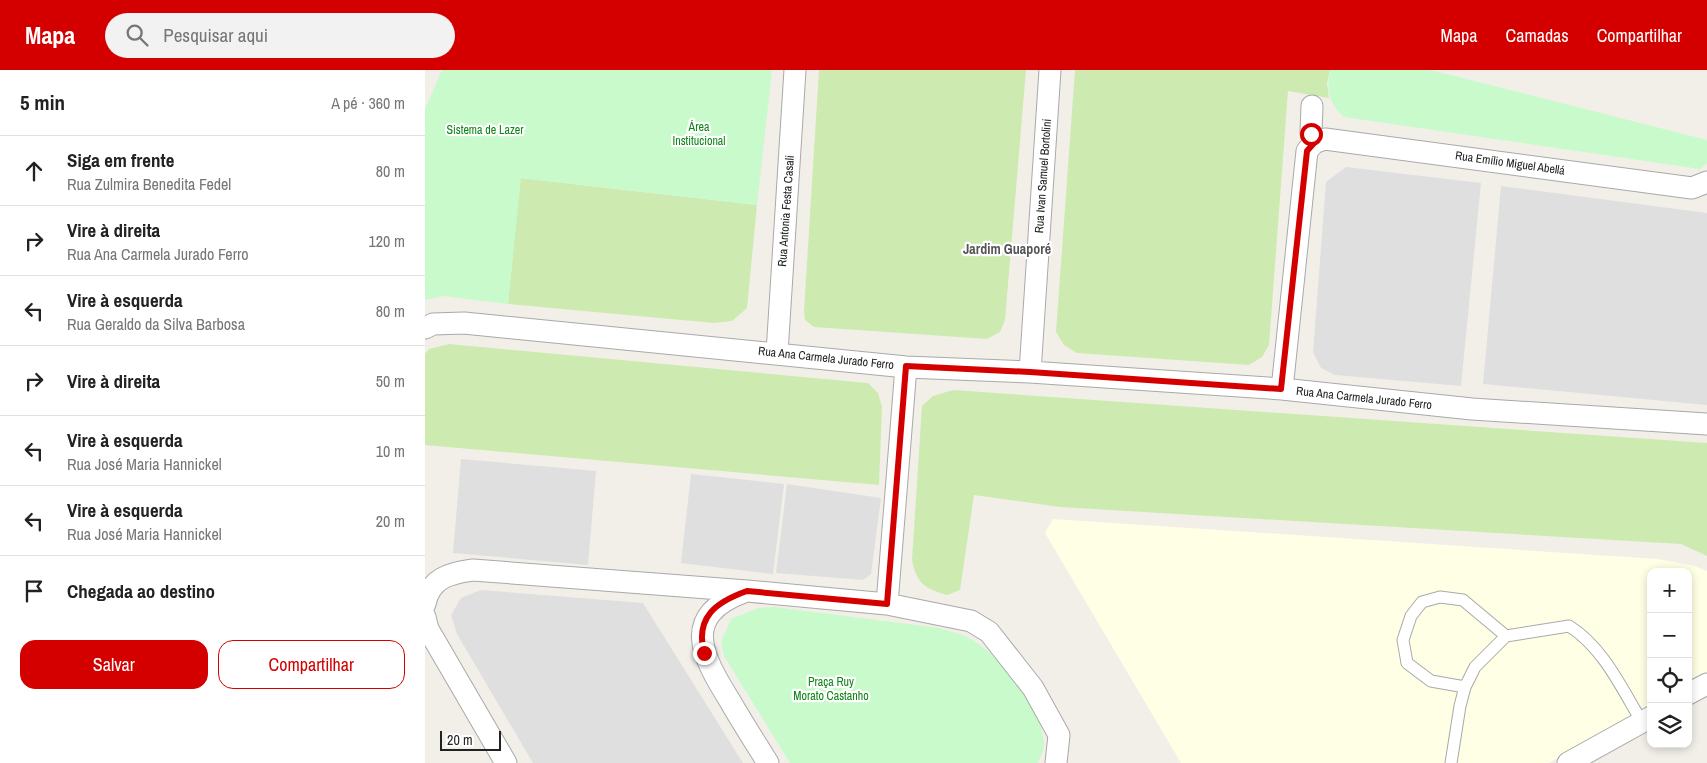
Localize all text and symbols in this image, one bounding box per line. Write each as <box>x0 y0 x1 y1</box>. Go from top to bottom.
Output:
search box <box>105 13 455 58</box>
text: Mapa <box>25 19 75 51</box>
icon: search <box>123 21 151 49</box>
text: Pesquisar aqui <box>163 22 268 48</box>
text: Mapa <box>1441 23 1478 48</box>
text: Camadas <box>1506 23 1569 48</box>
text: Compartilhar <box>1597 23 1682 48</box>
text: 5 min <box>20 88 65 117</box>
text: A pé · 360 m <box>331 92 405 114</box>
street label: Rua Ivan Samuel Bortolini <box>1031 118 1055 234</box>
park label: Área Institucional <box>672 119 726 149</box>
park label: Sistema de Lazer <box>446 122 524 138</box>
route start <box>1300 123 1323 146</box>
text: Siga em frente <box>67 147 174 173</box>
street label: Rua Emílio Miguel Abellá <box>1454 147 1566 179</box>
street label: Rua Antonia Festa Casali <box>774 155 798 267</box>
icon: ahead <box>20 157 48 185</box>
text: 80 m <box>376 160 405 182</box>
text: Rua Zulmira Benedita Fedel <box>67 173 231 195</box>
text: Vire à direita <box>67 217 160 243</box>
icon: right <box>20 227 48 255</box>
text: 120 m <box>369 230 405 252</box>
district label: Jardim Guaporé <box>963 240 1051 258</box>
text: Rua Ana Carmela Jurado Ferro <box>67 243 249 265</box>
text: Vire à esquerda <box>67 287 183 313</box>
icon: left <box>20 297 48 325</box>
text: 80 m <box>376 300 405 322</box>
text: Rua Geraldo da Silva Barbosa <box>67 313 245 335</box>
street label: Rua Ana Carmela Jurado Ferro <box>757 343 895 373</box>
icon: right <box>20 367 48 395</box>
text: Vire à direita <box>67 368 160 394</box>
text: 50 m <box>376 370 405 392</box>
street label: Rua Ana Carmela Jurado Ferro <box>1295 383 1433 413</box>
text: Vire à esquerda <box>67 427 183 453</box>
icon: left <box>20 437 48 465</box>
text: 10 m <box>376 440 405 462</box>
text: Rua José Maria Hannickel <box>67 453 222 475</box>
text: Vire à esquerda <box>67 497 183 523</box>
icon: left <box>20 507 48 535</box>
text: 20 m <box>376 510 405 532</box>
text: Rua José Maria Hannickel <box>67 523 222 545</box>
map controls <box>1647 568 1692 748</box>
button: + <box>1647 568 1692 613</box>
icon: arrive <box>20 577 48 605</box>
text: Chegada ao destino <box>67 578 215 604</box>
button: − <box>1647 613 1692 658</box>
button: Salvar <box>20 640 208 689</box>
button: Compartilhar <box>218 640 405 689</box>
route end <box>693 642 716 665</box>
button: locate <box>1647 658 1692 703</box>
park label: Praça Ruy Morato Castanho <box>793 674 869 704</box>
button: layers <box>1647 703 1692 748</box>
scale bar <box>440 728 501 751</box>
text: 20 m <box>447 731 473 749</box>

